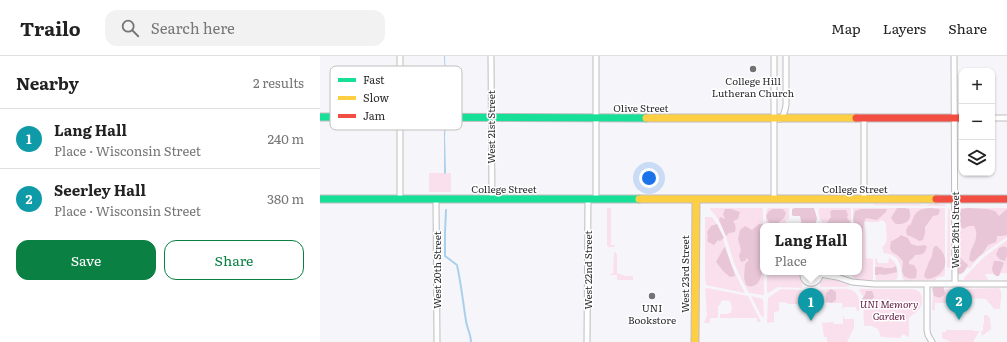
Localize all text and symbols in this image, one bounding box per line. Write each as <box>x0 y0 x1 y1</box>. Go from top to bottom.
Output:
search box <box>105 10 385 46</box>
text: Trailo <box>20 14 81 42</box>
text: Search here <box>151 16 235 39</box>
icon: search <box>119 17 141 39</box>
text: Map <box>831 18 861 38</box>
text: Layers <box>883 18 926 38</box>
text: Share <box>948 18 987 38</box>
marker: College Hill Lutheran Church <box>748 64 758 74</box>
legend <box>330 66 462 130</box>
map controls <box>959 68 995 176</box>
button: + <box>959 68 995 104</box>
text: Nearby <box>16 70 79 95</box>
text: Fast <box>363 71 385 87</box>
text: 2 results <box>253 73 304 92</box>
place label: College Hill Lutheran Church <box>712 73 795 100</box>
text: Slow <box>363 89 389 105</box>
street label: West 21st Street <box>483 90 498 164</box>
street label: Olive Street <box>613 100 669 115</box>
button: − <box>959 104 995 140</box>
text: Jam <box>363 107 386 123</box>
text: Lang Hall <box>54 118 127 141</box>
text: 1 <box>26 129 32 148</box>
text: 240 m <box>268 129 304 148</box>
button: layers <box>959 140 995 176</box>
text: Place · Wisconsin Street <box>54 141 201 160</box>
your location <box>639 168 659 188</box>
text: Seerley Hall <box>54 178 146 201</box>
street label: College Street <box>471 181 537 196</box>
street label: College Street <box>822 181 888 196</box>
text: 2 <box>26 189 32 208</box>
text: 380 m <box>267 189 304 208</box>
street label: West 26th Street <box>947 191 962 269</box>
text: Place · Wisconsin Street <box>54 201 201 220</box>
popup <box>760 223 862 275</box>
text: Lang Hall <box>775 228 847 251</box>
street label: West 20th Street <box>429 231 444 309</box>
street label: West 22nd Street <box>580 231 595 309</box>
street label: West 23rd Street <box>677 235 692 313</box>
button: Save <box>16 240 156 280</box>
button: Share <box>164 240 304 280</box>
text: Place <box>775 251 807 270</box>
pin: 2 <box>946 287 972 320</box>
pin: 1 <box>798 288 824 321</box>
marker: UNI Bookstore <box>647 291 657 301</box>
park label: UNI Memory Garden <box>860 296 918 323</box>
place label: UNI Bookstore <box>628 300 676 327</box>

